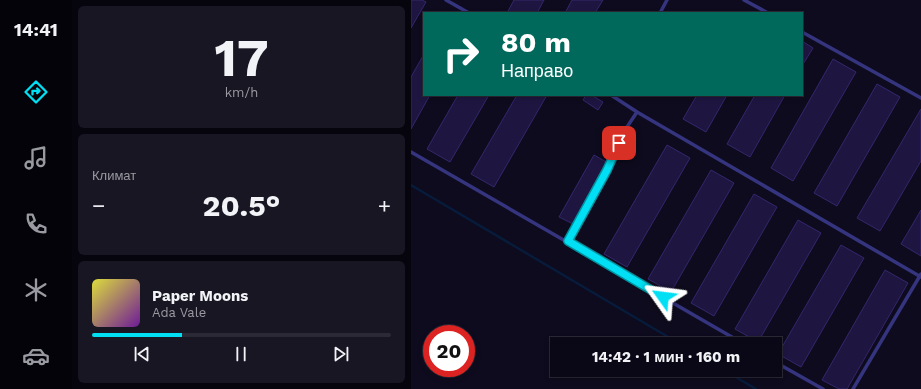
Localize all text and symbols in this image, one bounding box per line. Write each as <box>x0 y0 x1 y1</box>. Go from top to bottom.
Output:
text: 14:41 <box>14 19 58 40</box>
text: 80 m <box>501 26 571 59</box>
text: 17 <box>214 28 269 89</box>
icon: right <box>435 28 487 80</box>
text: Направо <box>501 60 573 81</box>
icon: directions <box>22 78 50 106</box>
text: km/h <box>225 85 258 100</box>
pin <box>602 126 636 160</box>
icon: arrive <box>608 132 630 154</box>
icon: music <box>22 144 50 172</box>
text: Климат <box>92 168 136 183</box>
text: 20.5° <box>203 188 280 223</box>
text: − <box>92 193 105 218</box>
text: + <box>378 193 391 218</box>
icon: phone <box>22 210 50 238</box>
icon: climate <box>22 276 50 304</box>
position arrow <box>642 276 684 318</box>
text: Paper Moons <box>152 287 248 305</box>
text: Ada Vale <box>152 305 206 320</box>
speed limit sign: 20 <box>423 325 475 377</box>
icon: car <box>22 342 50 370</box>
icon: previous <box>131 343 153 365</box>
icon: pause <box>230 343 252 365</box>
icon: next <box>330 343 352 365</box>
text: 14:42 · 1 мин · 160 m <box>592 348 740 366</box>

